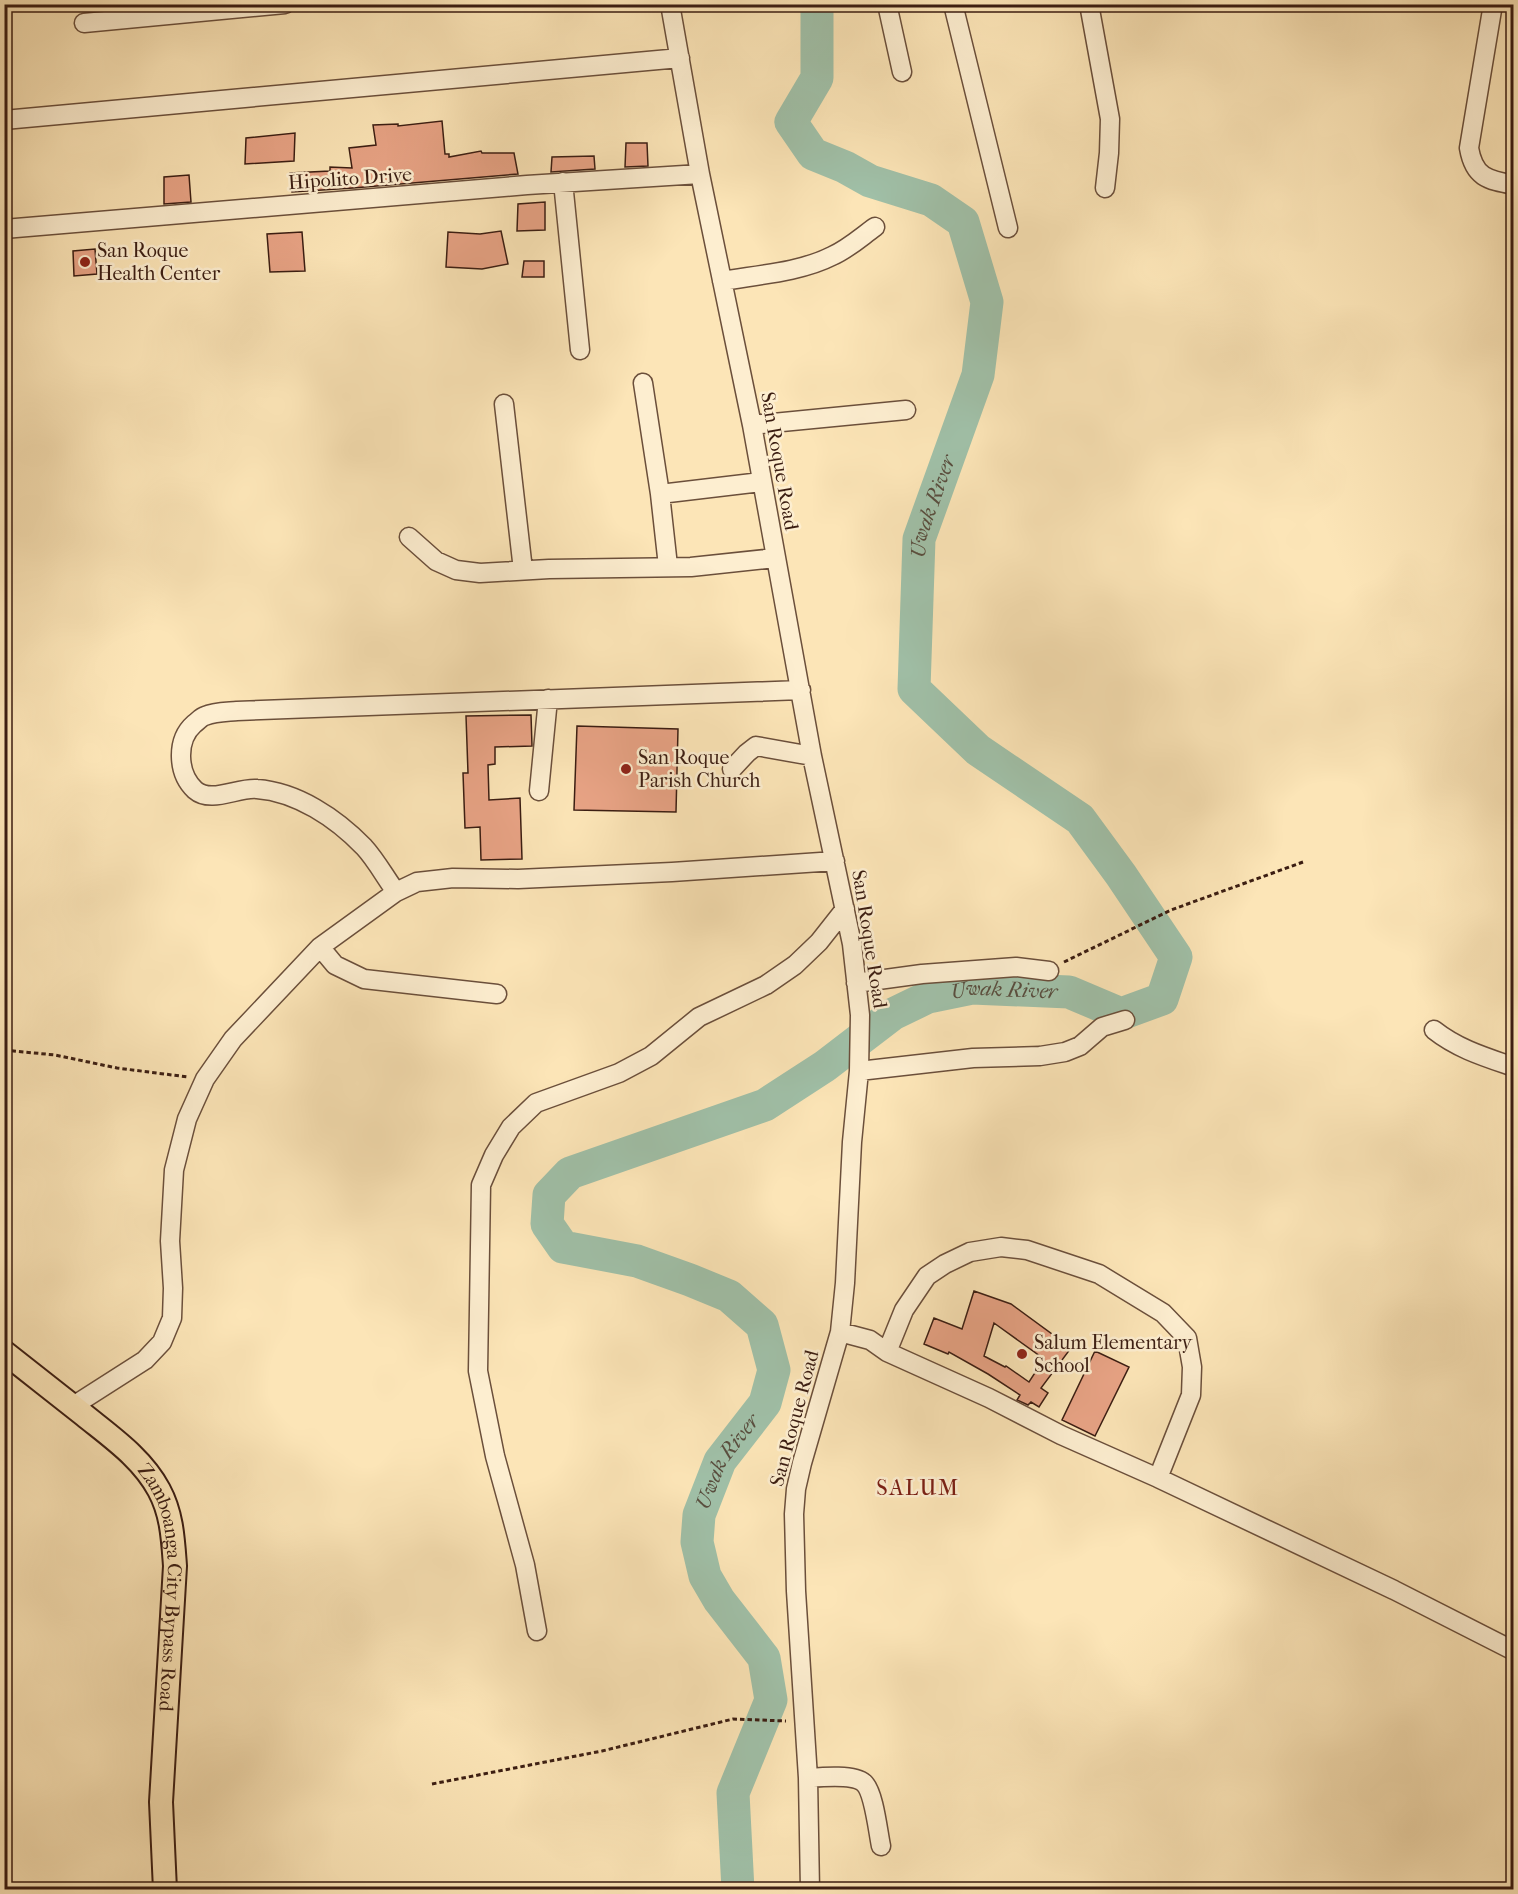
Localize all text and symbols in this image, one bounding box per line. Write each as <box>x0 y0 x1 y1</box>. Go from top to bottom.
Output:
street label: Hipolito Drive <box>287 163 413 194</box>
place label: San Roque Health Center <box>97 239 221 285</box>
marker: San Roque Health Center <box>78 255 92 269</box>
street label: San Roque Road <box>756 390 803 533</box>
water label: Uwak River <box>906 451 961 558</box>
place label: San Roque Parish Church <box>638 746 761 792</box>
marker: San Roque Parish Church <box>619 762 633 776</box>
street label: San Roque Road <box>847 868 892 1011</box>
water label: Uwak River <box>948 976 1059 1004</box>
place label: Salum Elementary School <box>1034 1331 1193 1377</box>
street label: San Roque Road <box>765 1346 824 1489</box>
marker: Salum Elementary School <box>1015 1347 1029 1361</box>
water label: Uwak River <box>690 1408 765 1513</box>
street label: Zamboanga City Bypass Road <box>133 1459 186 1713</box>
district label: SALUM <box>876 1475 960 1501</box>

